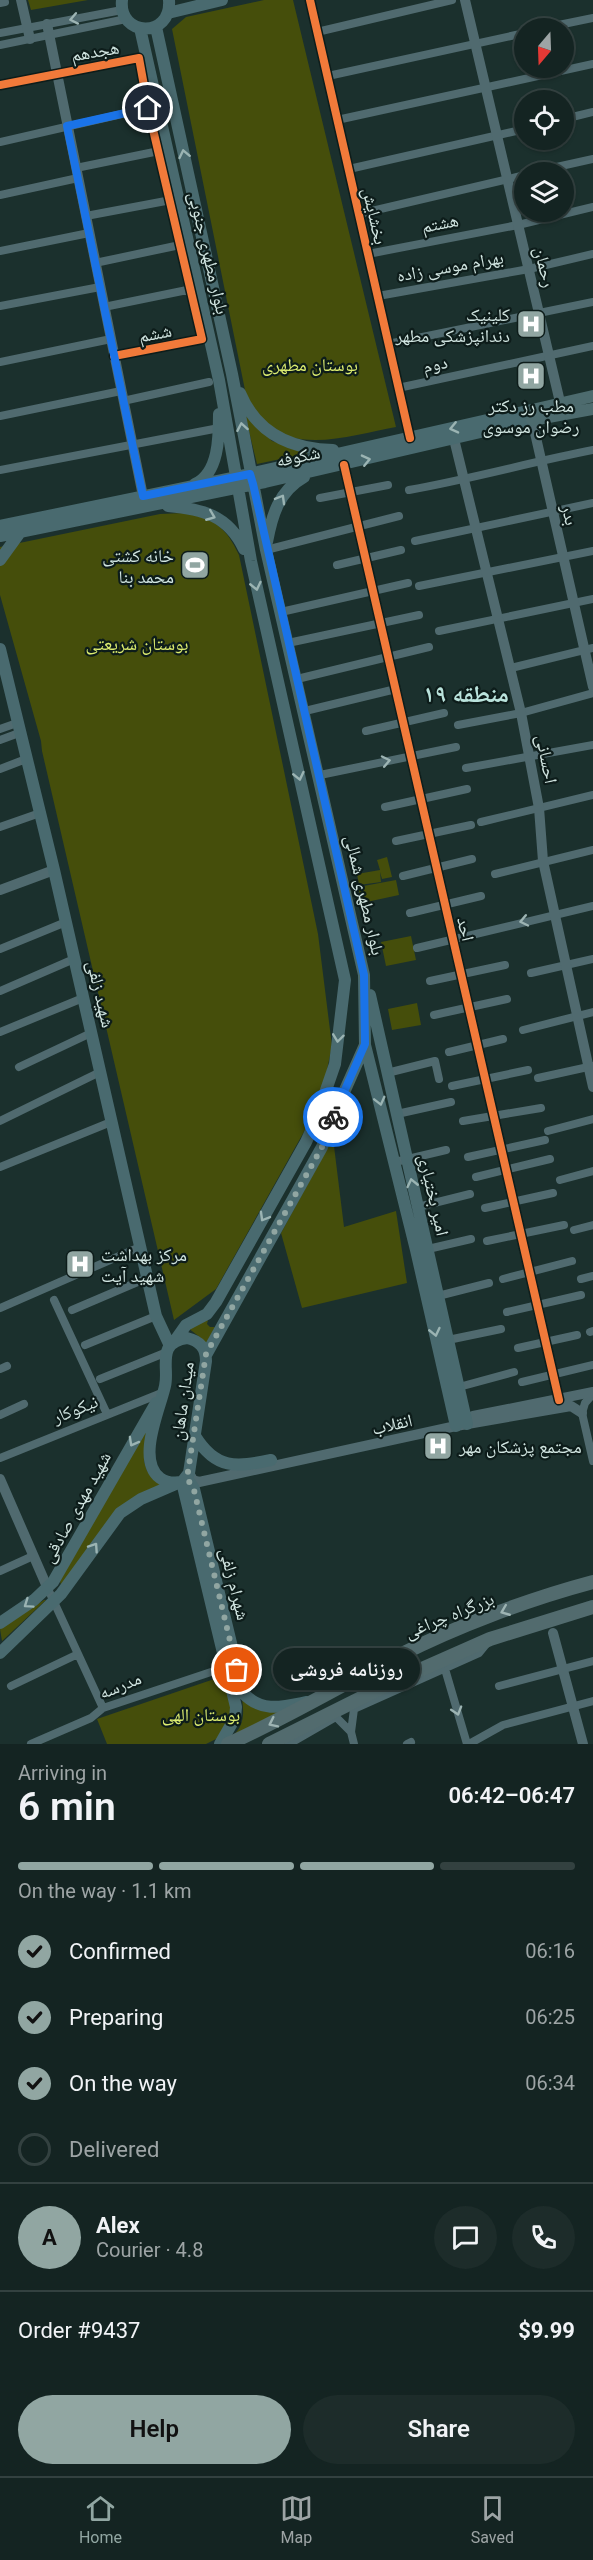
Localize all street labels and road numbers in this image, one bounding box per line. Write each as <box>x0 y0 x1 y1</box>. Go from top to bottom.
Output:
street label: هجدهم <box>69 36 121 68</box>
street label: بخشایش <box>357 185 392 247</box>
street label: بلوار مطهری جنوبی <box>184 190 233 317</box>
street label: هشتم <box>420 209 461 239</box>
street label: رحمان <box>529 245 560 290</box>
street label: بهرام موسی زاده <box>395 246 505 288</box>
street label: ششم <box>137 320 174 348</box>
street label: دوم <box>421 351 450 379</box>
street label: شکوفه <box>274 441 322 471</box>
street label: بدر <box>557 502 583 527</box>
street label: احسانی <box>531 733 562 786</box>
street label: بلوار مطهری شمالی <box>340 833 389 957</box>
street label: احد <box>453 915 479 943</box>
street label: شهید زلفی <box>82 958 119 1030</box>
street label: امیر بختیاری <box>413 1152 454 1238</box>
street label: میدان ماهان <box>166 1360 199 1442</box>
street label: نیکوکار <box>48 1390 101 1428</box>
street label: انقلاب <box>370 1409 415 1439</box>
street label: شهید مهدی صادقی <box>37 1448 116 1567</box>
street label: شهرام زلفی <box>214 1546 254 1623</box>
street label: بزرگراه چراغی <box>401 1588 497 1643</box>
street label: مدرسه <box>96 1667 144 1703</box>

